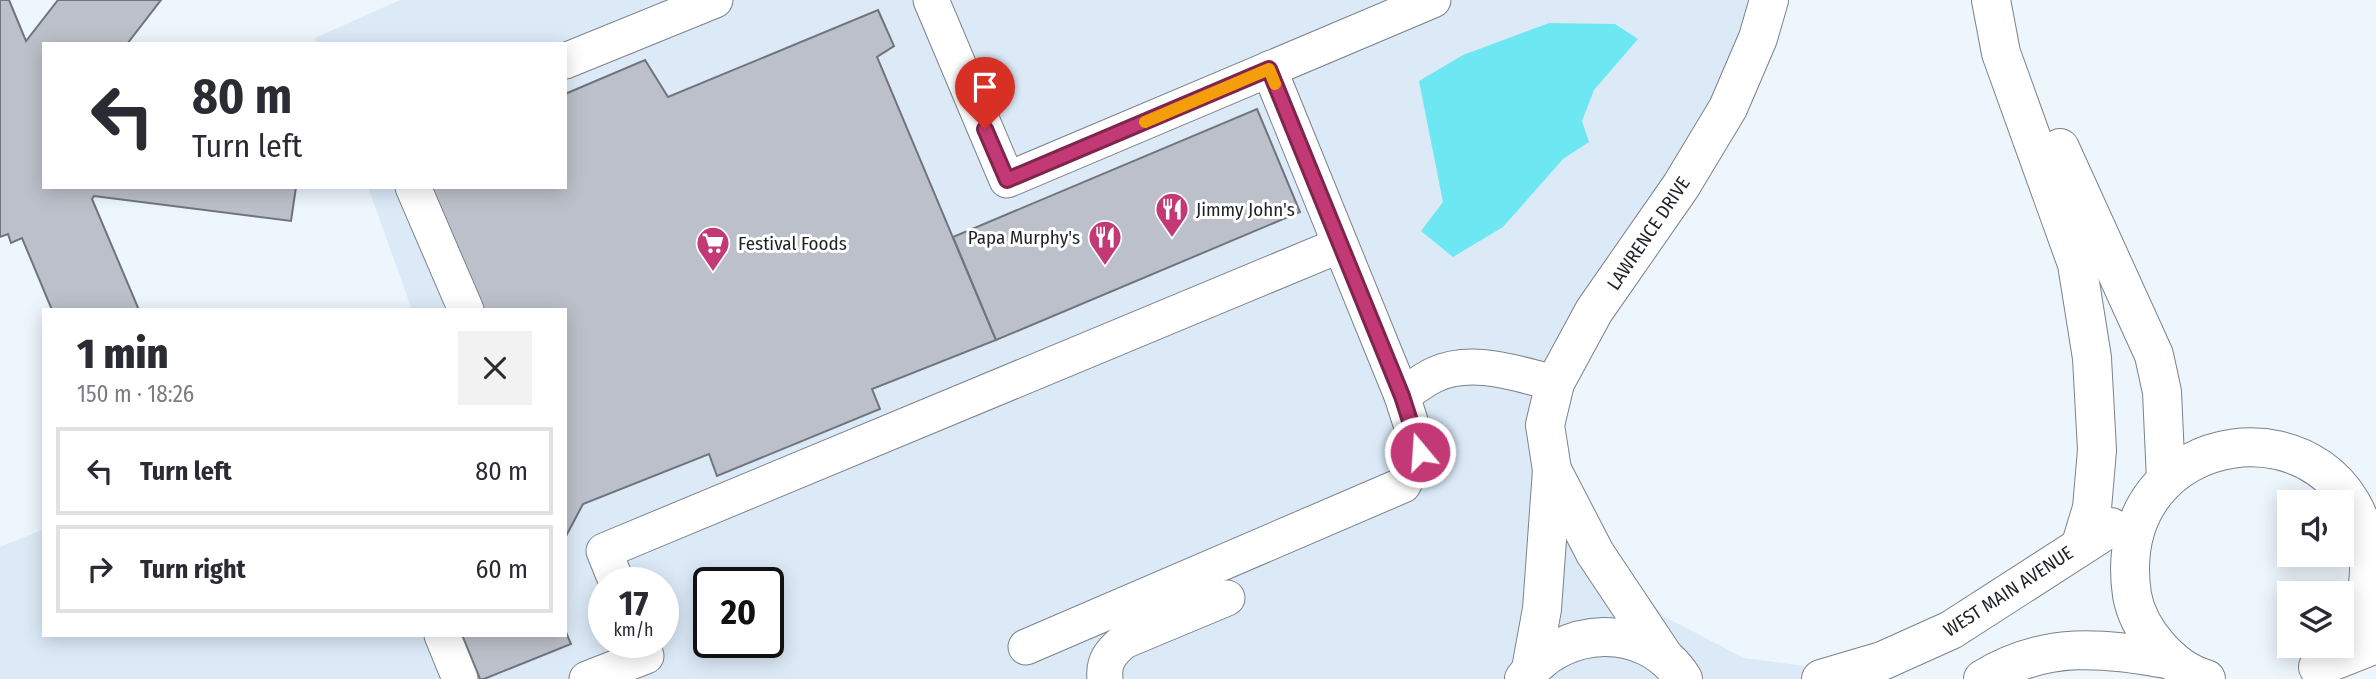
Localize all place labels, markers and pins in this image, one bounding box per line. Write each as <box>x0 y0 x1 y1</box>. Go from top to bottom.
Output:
pin <box>955 57 1015 129</box>
restaurant icon: Jimmy John's <box>1153 190 1191 239</box>
place label: Jimmy John's <box>1196 198 1295 221</box>
restaurant icon: Papa Murphy's <box>1086 218 1124 267</box>
supermarket icon: Festival Foods <box>694 224 732 273</box>
place label: Papa Murphy's <box>968 226 1080 249</box>
place label: Festival Foods <box>738 232 847 255</box>

